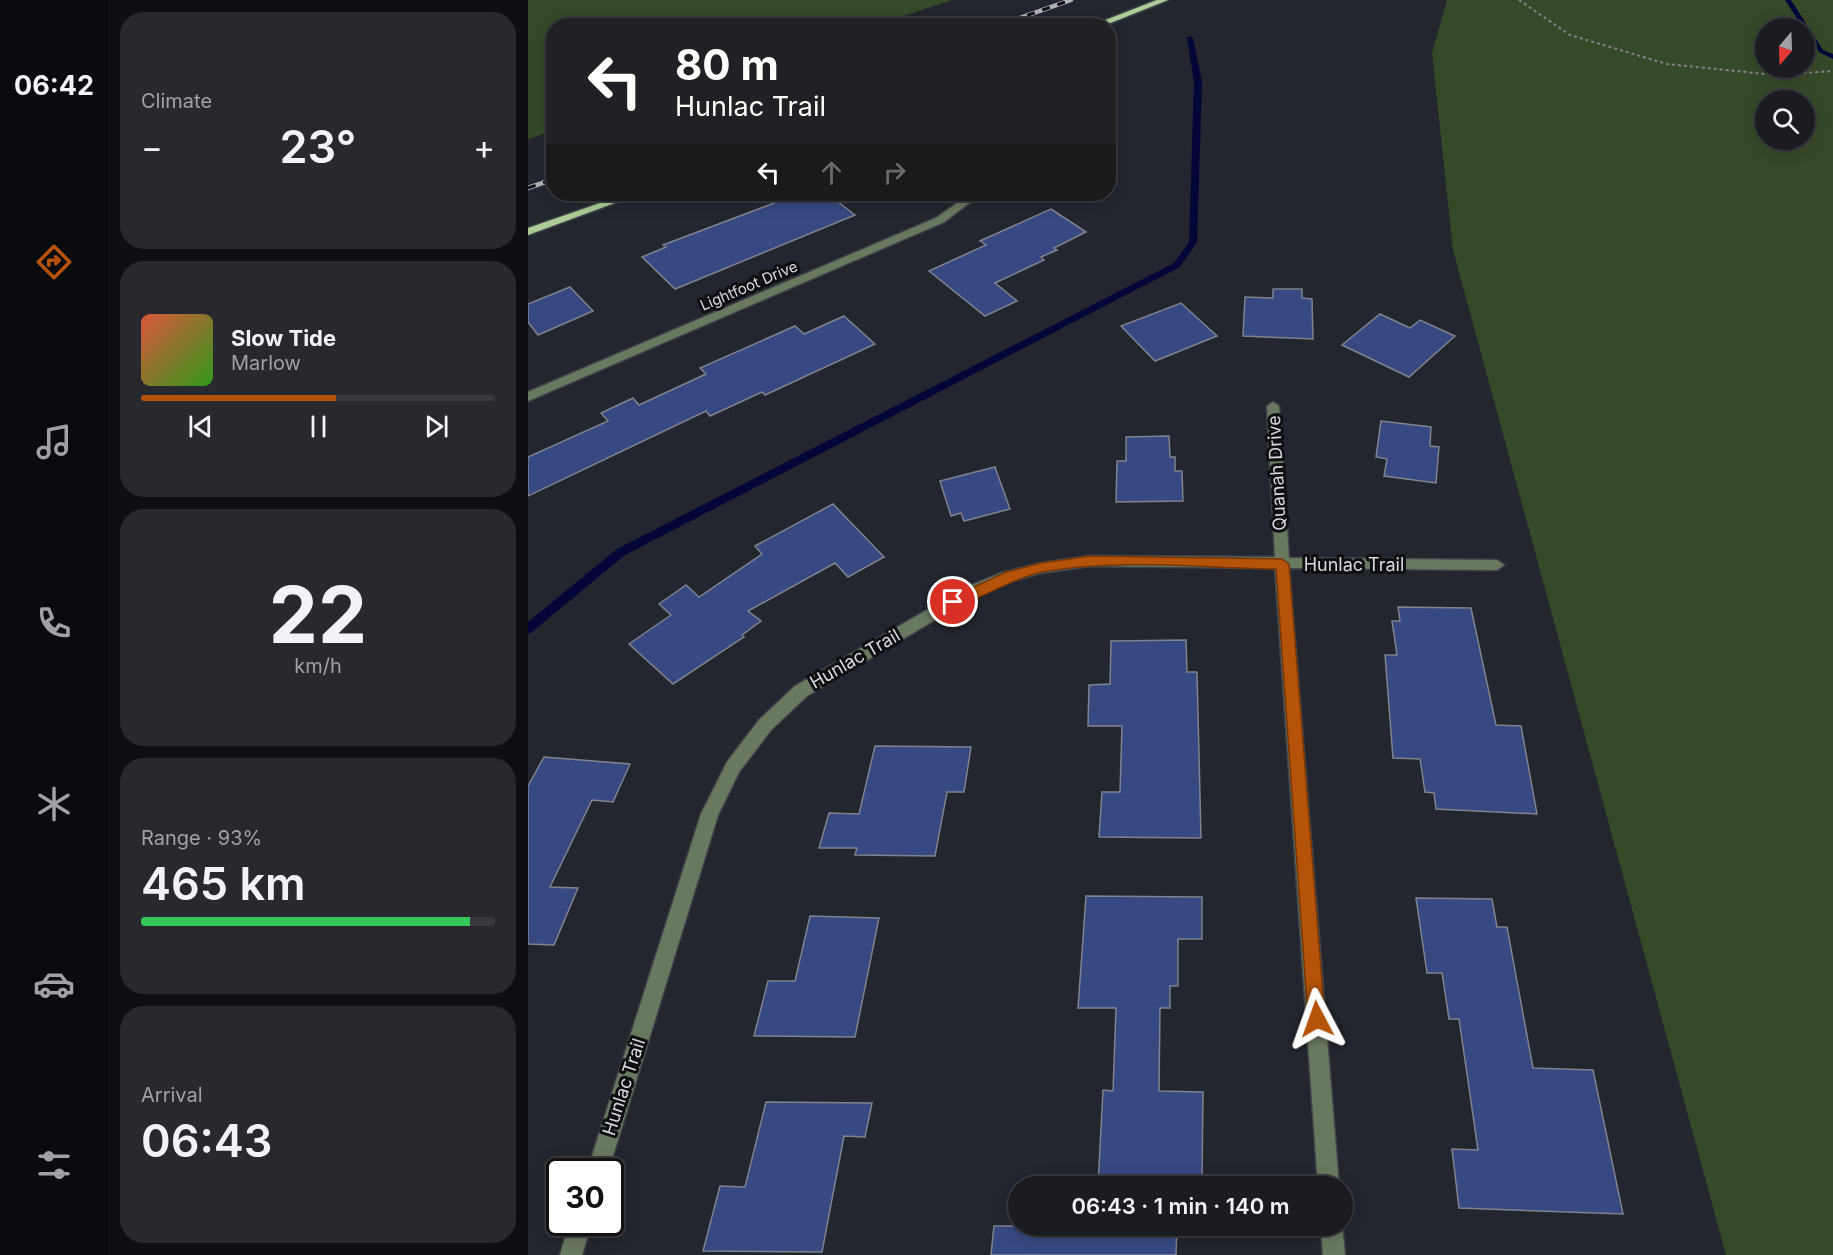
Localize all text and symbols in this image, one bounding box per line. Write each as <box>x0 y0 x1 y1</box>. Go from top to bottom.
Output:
north arrow <box>1755 18 1815 78</box>
map controls <box>1755 18 1815 150</box>
text: 80 m <box>675 39 779 90</box>
icon: left <box>576 42 654 120</box>
text: 06:42 <box>14 69 94 102</box>
text: Climate <box>141 89 212 113</box>
text: Hunlac Trail <box>675 90 826 123</box>
button: search <box>1755 90 1815 150</box>
text: 23° <box>280 119 356 174</box>
text: − <box>141 127 163 167</box>
text: + <box>473 127 495 167</box>
icon: left <box>752 156 785 189</box>
icon: ahead <box>815 156 848 189</box>
icon: right <box>878 156 911 189</box>
icon: directions <box>33 241 75 283</box>
street label: Lightfoot Drive <box>697 256 800 315</box>
text: Slow Tide <box>231 325 336 351</box>
text: Marlow <box>231 351 301 375</box>
icon: previous <box>184 410 217 443</box>
icon: pause <box>302 410 335 443</box>
icon: next <box>420 410 453 443</box>
street label: Quanah Drive <box>1263 415 1290 531</box>
icon: music <box>33 421 75 463</box>
street label: Hunlac Trail <box>1304 554 1404 575</box>
text: 22 <box>269 567 367 662</box>
pin <box>927 576 978 627</box>
icon: arrive <box>936 585 969 618</box>
icon: phone <box>33 602 75 644</box>
street label: Hunlac Trail <box>806 624 904 693</box>
text: km/h <box>294 654 342 678</box>
icon: climate <box>33 783 75 825</box>
text: Range · 93% <box>141 826 262 850</box>
text: 465 km <box>141 856 306 911</box>
icon: car <box>33 963 75 1005</box>
position arrow <box>1285 987 1349 1051</box>
street label: Hunlac Trail <box>598 1036 649 1138</box>
text: Arrival <box>141 1083 203 1107</box>
text: 06:43 <box>141 1113 272 1168</box>
icon: filters <box>33 1144 75 1186</box>
speed limit sign: 30 <box>546 1158 624 1236</box>
text: 06:43 · 1 min · 140 m <box>1071 1193 1290 1219</box>

